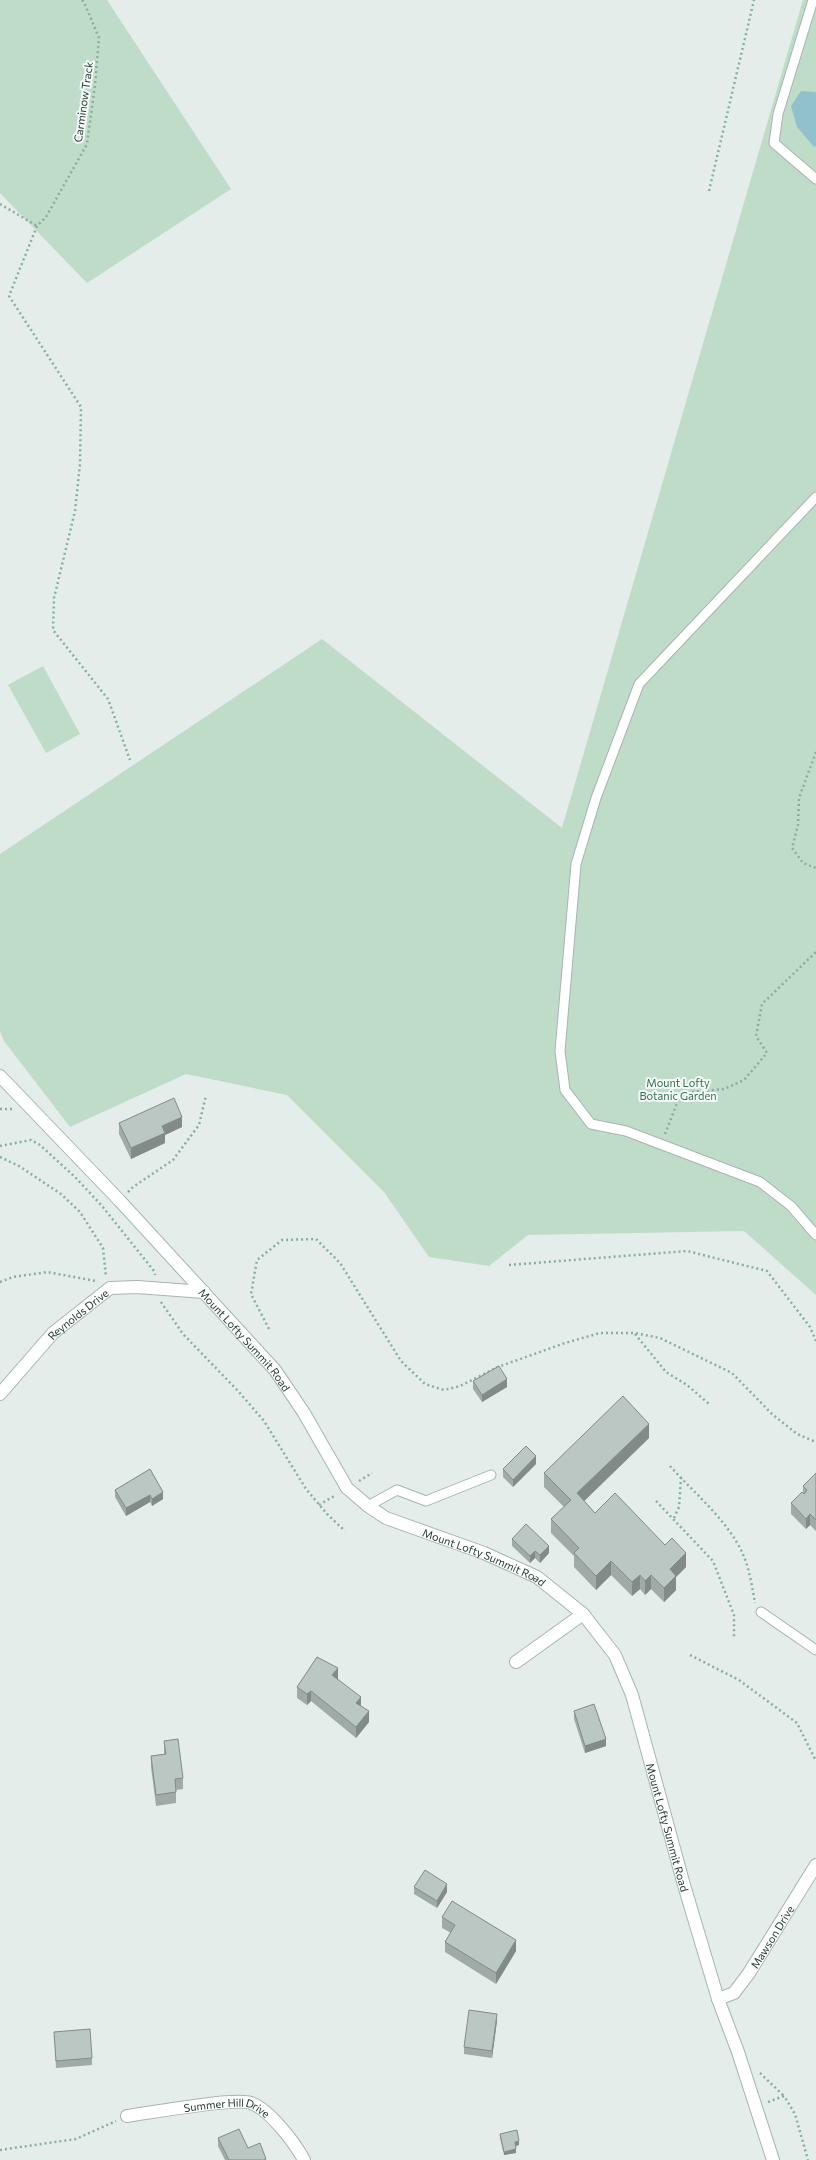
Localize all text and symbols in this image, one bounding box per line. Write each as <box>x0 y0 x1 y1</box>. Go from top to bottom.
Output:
street label: Carminow Track <box>71 61 95 143</box>
park label: Mount Lofty Botanic Garden <box>639 1076 717 1102</box>
street label: Reynolds Drive <box>44 1285 111 1342</box>
street label: Mount Lofty Summit Road <box>197 1285 294 1393</box>
street label: Mount Lofty Summit Road <box>421 1525 549 1588</box>
street label: Mount Lofty Summit Road <box>644 1761 692 1893</box>
street label: Mawson Drive <box>747 1903 796 1970</box>
street label: Summer Hill Drive <box>183 2095 273 2120</box>

